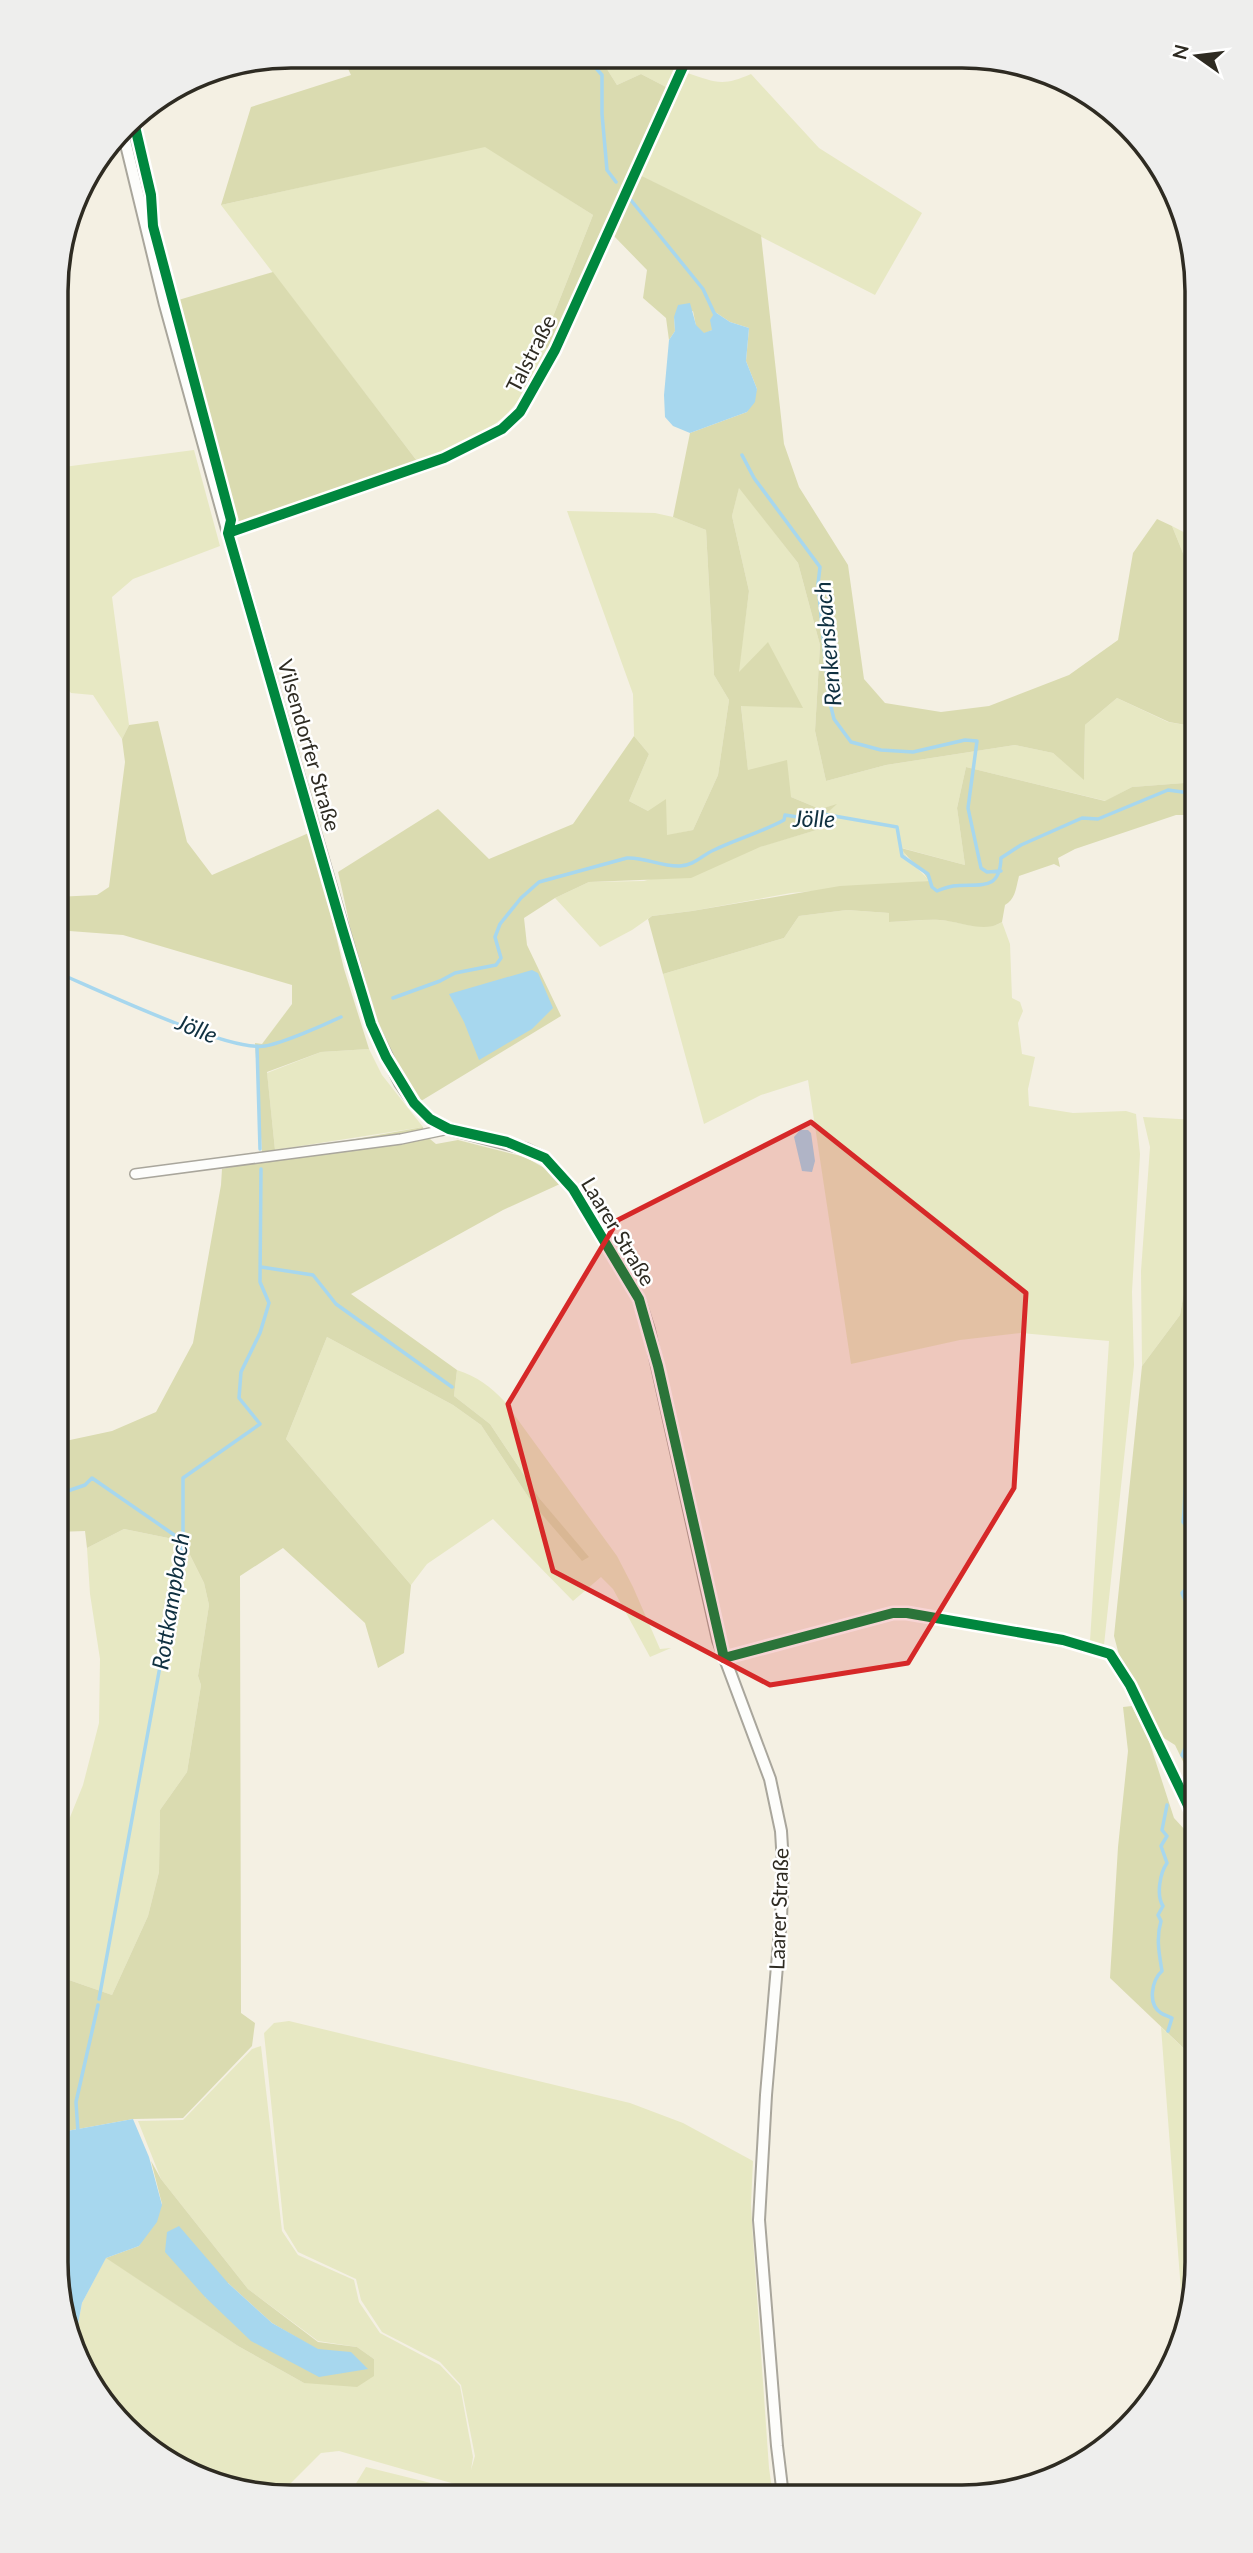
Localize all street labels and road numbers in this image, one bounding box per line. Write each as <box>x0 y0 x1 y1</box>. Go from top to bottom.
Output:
street label: Talstraße <box>500 310 560 396</box>
street label: Vilsendorfer Straße <box>273 656 347 834</box>
street label: Laarer Straße <box>577 1172 661 1290</box>
street label: Laarer Straße <box>763 1848 793 1970</box>

